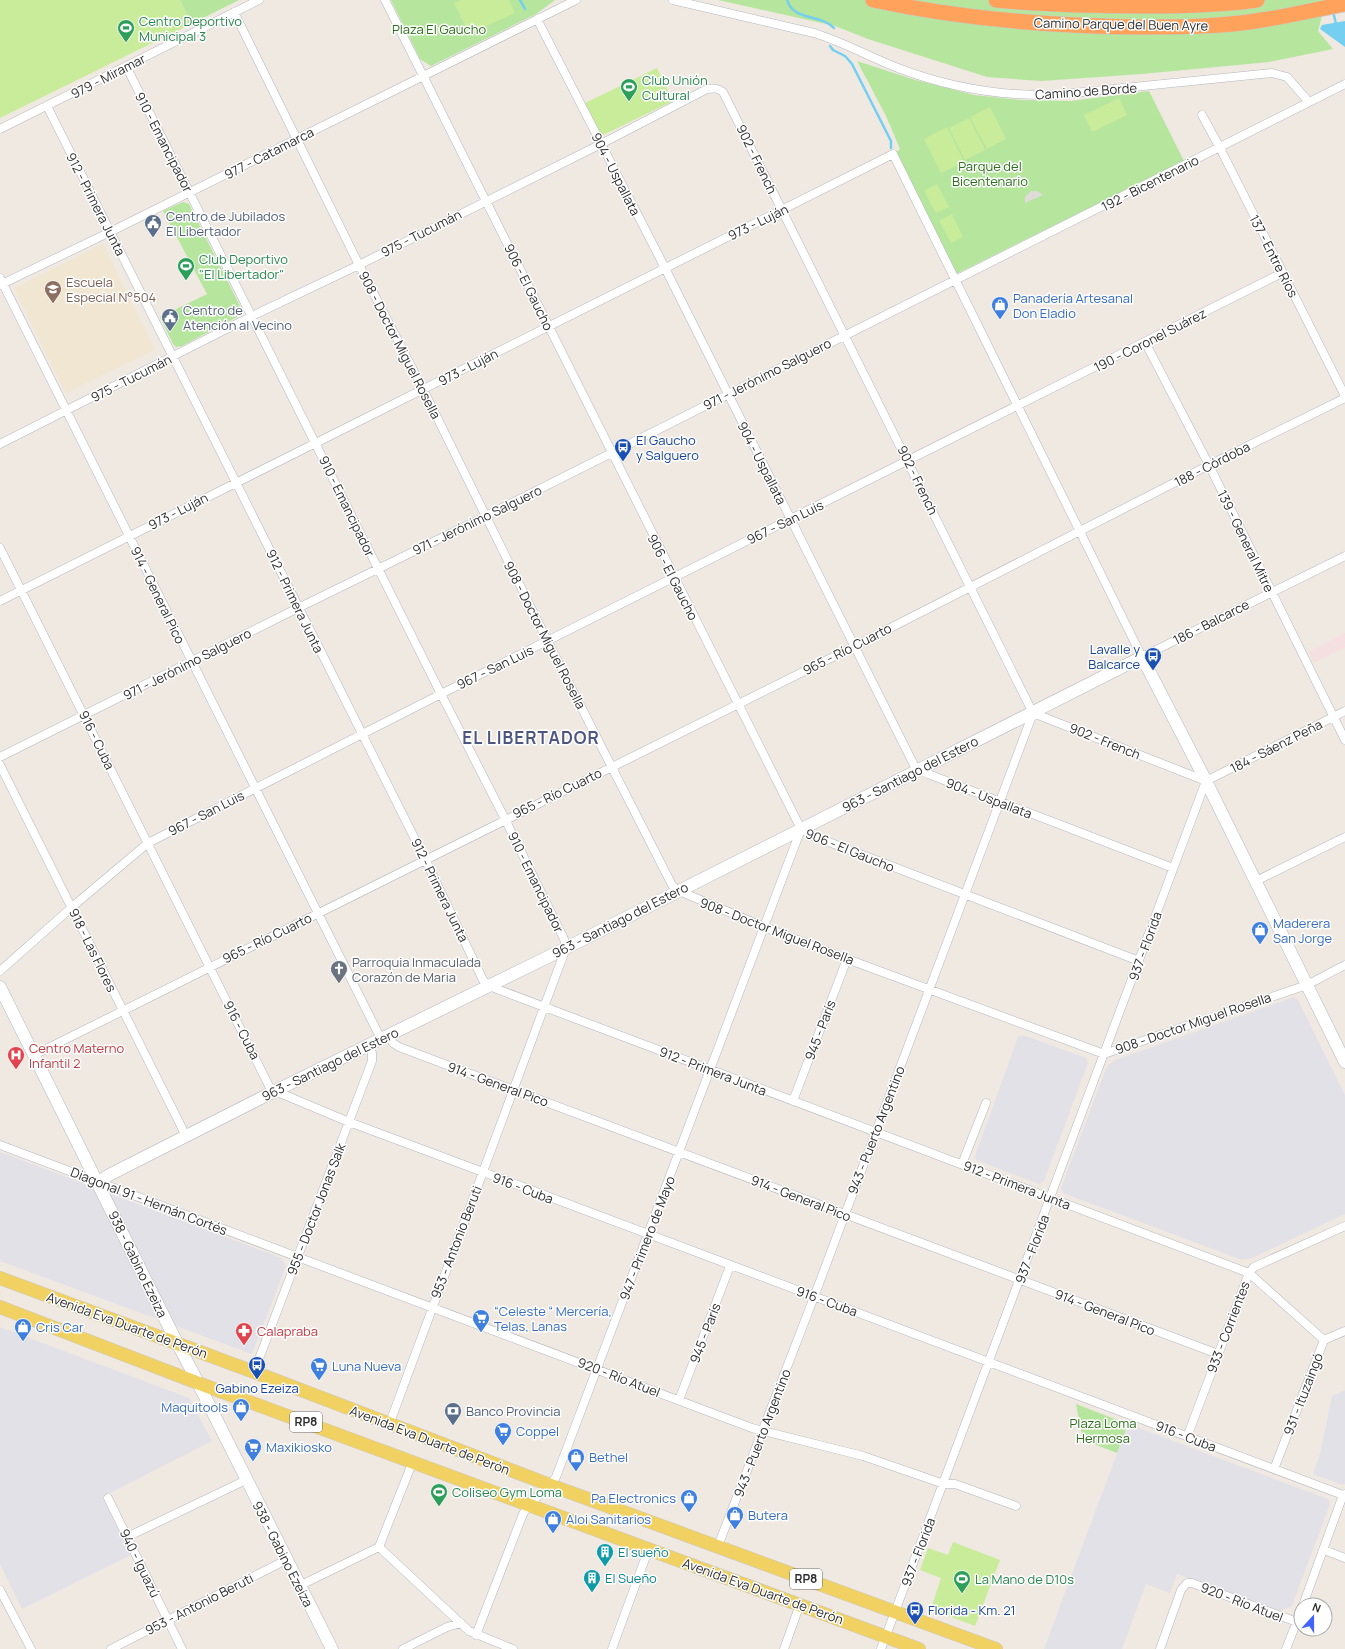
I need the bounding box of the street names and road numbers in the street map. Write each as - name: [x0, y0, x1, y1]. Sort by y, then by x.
- street label: Camino Parque del Buen Ayre: [1034, 13, 1209, 35]
- street label: 979 - Miramar: [68, 49, 149, 103]
- street label: Camino de Borde: [1035, 78, 1138, 104]
- street label: 910 - Emancipador: [131, 89, 197, 195]
- street label: 902 - French: [732, 121, 782, 197]
- street label: 977 - Catamarca: [221, 123, 317, 183]
- street label: 904 - Uspallata: [587, 129, 645, 219]
- street label: 912 - Primera Junta: [62, 149, 130, 259]
- street label: 192 - Bicentenario: [1098, 151, 1202, 215]
- street label: 973 - Luján: [725, 200, 791, 244]
- street label: 975 - Tucumán: [378, 205, 464, 261]
- street label: 137 - Entre Ríos: [1245, 212, 1303, 300]
- street label: 906 - El Gaucho: [500, 241, 558, 334]
- street label: 908 - Doctor Miguel Rosella: [355, 268, 445, 422]
- street label: 190 - Coronel Suárez: [1091, 304, 1209, 376]
- street label: 971 - Jerónimo Salguero: [700, 334, 834, 414]
- street label: 973 - Luján: [435, 344, 501, 390]
- street label: 975 - Tucumán: [88, 350, 174, 406]
- street label: 904 - Uspallata: [733, 418, 791, 508]
- street label: 188 - Córdoba: [1171, 437, 1253, 491]
- street label: 902 - French: [893, 442, 943, 518]
- street label: 910 - Emancipador: [315, 453, 379, 560]
- street label: 971 - Jerónimo Salguero: [409, 481, 545, 559]
- street label: 139 - General Mitre: [1213, 487, 1279, 595]
- street label: 973 - Luján: [145, 488, 211, 534]
- street label: 967 - San Luis: [744, 496, 826, 548]
- street label: 906 - El Gaucho: [644, 531, 703, 623]
- street label: 914 - General Pico: [127, 543, 189, 647]
- street label: 912 - Primera Junta: [262, 546, 328, 656]
- street label: 908 - Doctor Miguel Rosella: [500, 558, 590, 712]
- street label: 186 - Balcarce: [1170, 595, 1252, 649]
- street label: 965 - Río Cuarto: [800, 619, 895, 679]
- street label: 971 - Jerónimo Salguero: [120, 624, 254, 704]
- street label: 967 - San Luis: [454, 641, 536, 693]
- street label: 916 - Cuba: [75, 707, 119, 773]
- street label: 184 - Sáenz Peña: [1227, 715, 1325, 777]
- street label: 902 - French: [1067, 719, 1143, 763]
- street label: 963 - Santiago del Estero: [839, 732, 981, 816]
- street label: 965 - Río Cuarto: [509, 763, 605, 822]
- street label: 904 - Uspallata: [943, 773, 1035, 823]
- street label: 967 - San Luis: [165, 786, 247, 840]
- street label: 906 - El Gaucho: [803, 824, 897, 876]
- street label: 910 - Emancipador: [504, 829, 568, 936]
- street label: 912 - Primera Junta: [407, 835, 473, 945]
- street label: 963 - Santiago del Estero: [549, 878, 691, 962]
- street label: 908 - Doctor Miguel Rosella: [697, 893, 857, 969]
- street label: 918 - Las Flores: [65, 905, 121, 995]
- street label: 965 - Río Cuarto: [219, 908, 315, 967]
- street label: 937 - Florida: [1124, 909, 1166, 983]
- street label: 908 - Doctor Miguel Rosella: [1113, 988, 1273, 1058]
- street label: 916 - Cuba: [219, 997, 265, 1063]
- street label: 945 - París: [800, 997, 840, 1063]
- street label: 963 - Santiago del Estero: [258, 1023, 402, 1105]
- street label: 912 - Primera Junta: [657, 1042, 769, 1100]
- street label: 914 - General Pico: [445, 1057, 551, 1111]
- street label: 943 - Puerto Argentino: [843, 1063, 909, 1197]
- street label: 955 - Doctor Jonas Salk: [282, 1140, 350, 1278]
- street label: 912 - Primera Junta: [961, 1156, 1073, 1214]
- street label: Diagonal 91 - Hernán Cortés: [68, 1163, 230, 1239]
- street label: 916 - Cuba: [490, 1168, 556, 1208]
- street label: 914 - General Pico: [748, 1171, 854, 1226]
- street label: 947 - Primero de Mayo: [615, 1173, 679, 1303]
- street label: 953 - Antonio Beruti: [426, 1183, 486, 1301]
- street label: 938 - Gabino Ezeiza: [104, 1208, 172, 1320]
- street label: 937 - Florida: [1011, 1212, 1053, 1286]
- street label: 933 - Corrientes: [1202, 1278, 1254, 1376]
- street label: 916 - Cuba: [794, 1282, 860, 1320]
- street label: 914 - General Pico: [1052, 1285, 1158, 1340]
- street label: Avenida Eva Duarte de Perón: [44, 1287, 210, 1363]
- street label: 945 - París: [685, 1300, 725, 1366]
- street label: 931 - Ituzaingó: [1279, 1350, 1327, 1438]
- street label: 920 - Río Atuel: [575, 1353, 663, 1401]
- street label: 943 - Puerto Argentino: [729, 1366, 795, 1500]
- street label: Avenida Eva Duarte de Perón: [347, 1401, 513, 1479]
- road number: RP8: [290, 1412, 322, 1432]
- street label: 916 - Cuba: [1153, 1416, 1219, 1456]
- street label: 938 - Gabino Ezeiza: [248, 1498, 318, 1610]
- street label: 937 - Florida: [897, 1515, 939, 1589]
- street label: 940 - Iguazú: [116, 1526, 164, 1600]
- street label: Avenida Eva Duarte de Perón: [680, 1553, 846, 1629]
- street label: 953 - Antonio Beruti: [142, 1569, 256, 1639]
- road number: RP8: [790, 1569, 822, 1589]
- street label: 920 - Río Atuel: [1198, 1578, 1286, 1626]

